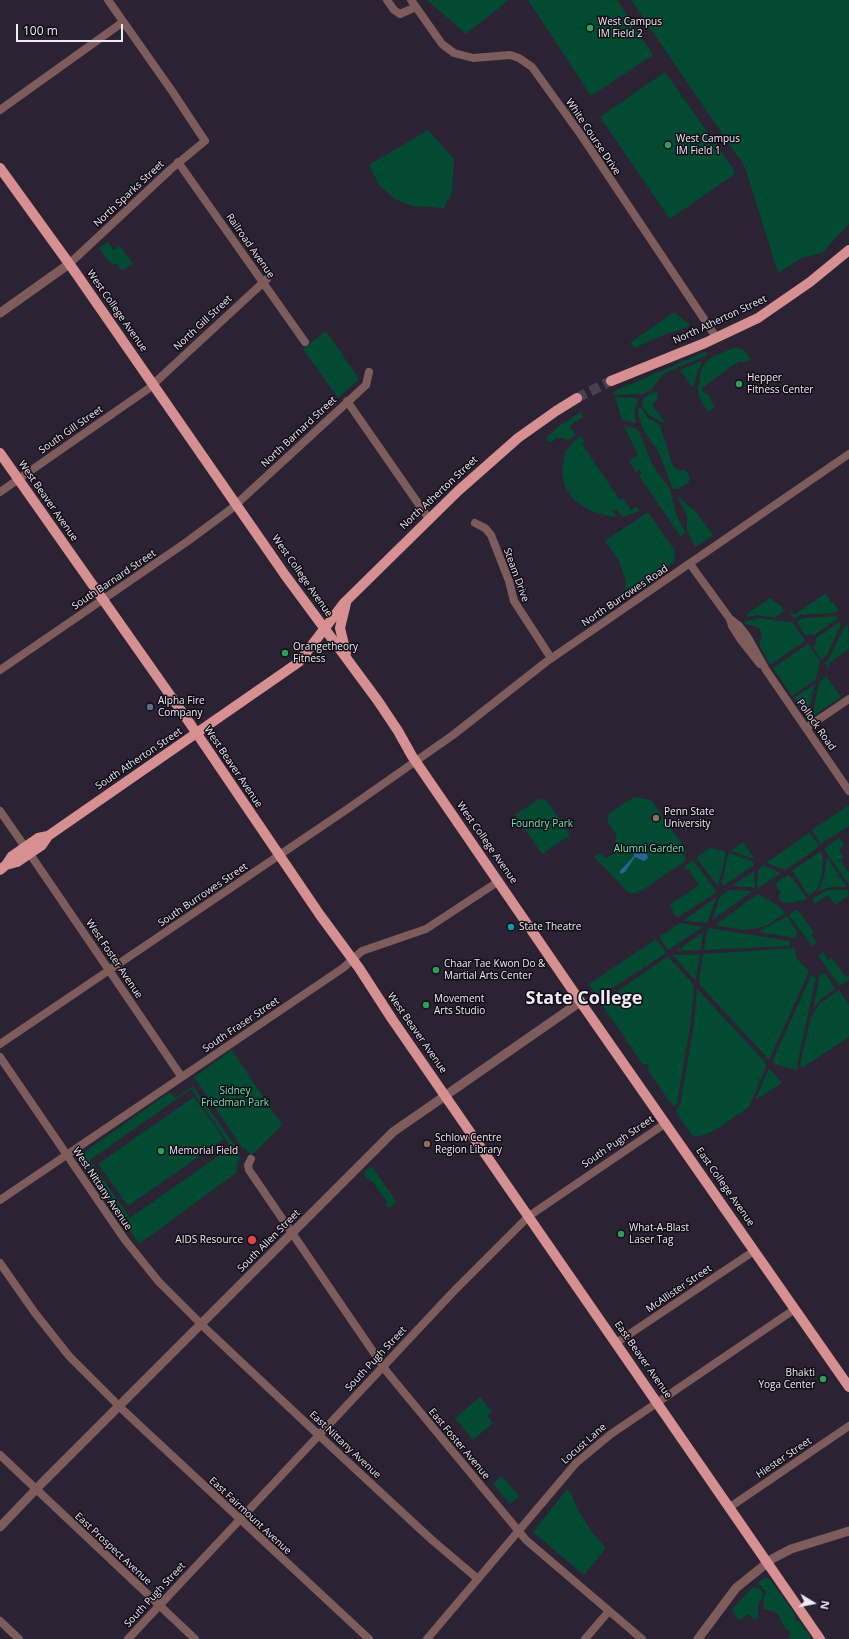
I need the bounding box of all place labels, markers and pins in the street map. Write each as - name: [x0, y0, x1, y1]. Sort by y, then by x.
- place label: West Campus IM Field 2: [598, 16, 662, 40]
- marker: West Campus IM Field 2: [585, 23, 595, 33]
- place label: West Campus IM Field 1: [676, 133, 740, 156]
- marker: West Campus IM Field 1: [663, 140, 673, 150]
- place label: Hepper Fitness Center: [747, 372, 813, 396]
- marker: Hepper Fitness Center: [734, 379, 744, 389]
- place label: Orangetheory Fitness: [293, 641, 358, 664]
- marker: Orangetheory Fitness: [280, 648, 290, 658]
- place label: Alpha Fire Company: [158, 695, 205, 718]
- marker: Alpha Fire Company: [145, 702, 155, 712]
- place label: Penn State University: [664, 806, 714, 830]
- marker: Penn State University: [651, 813, 661, 823]
- place label: State Theatre: [519, 921, 581, 933]
- marker: State Theatre: [506, 922, 516, 932]
- place label: Chaar Tae Kwon Do & Martial Arts Center: [444, 958, 545, 982]
- marker: Chaar Tae Kwon Do & Martial Arts Center: [431, 965, 441, 975]
- place label: Movement Arts Studio: [434, 993, 485, 1016]
- marker: Movement Arts Studio: [421, 1000, 431, 1010]
- place label: Schlow Centre Region Library: [435, 1132, 502, 1156]
- marker: Schlow Centre Region Library: [422, 1139, 432, 1149]
- place label: Memorial Field: [169, 1145, 238, 1157]
- marker: Memorial Field: [156, 1146, 166, 1156]
- place label: What-A-Blast Laser Tag: [629, 1222, 689, 1246]
- marker: What-A-Blast Laser Tag: [616, 1229, 626, 1239]
- place label: AIDS Resource: [175, 1234, 243, 1246]
- marker: AIDS Resource: [246, 1234, 258, 1246]
- place label: Bhakti Yoga Center: [758, 1367, 815, 1390]
- marker: Bhakti Yoga Center: [818, 1374, 828, 1384]

